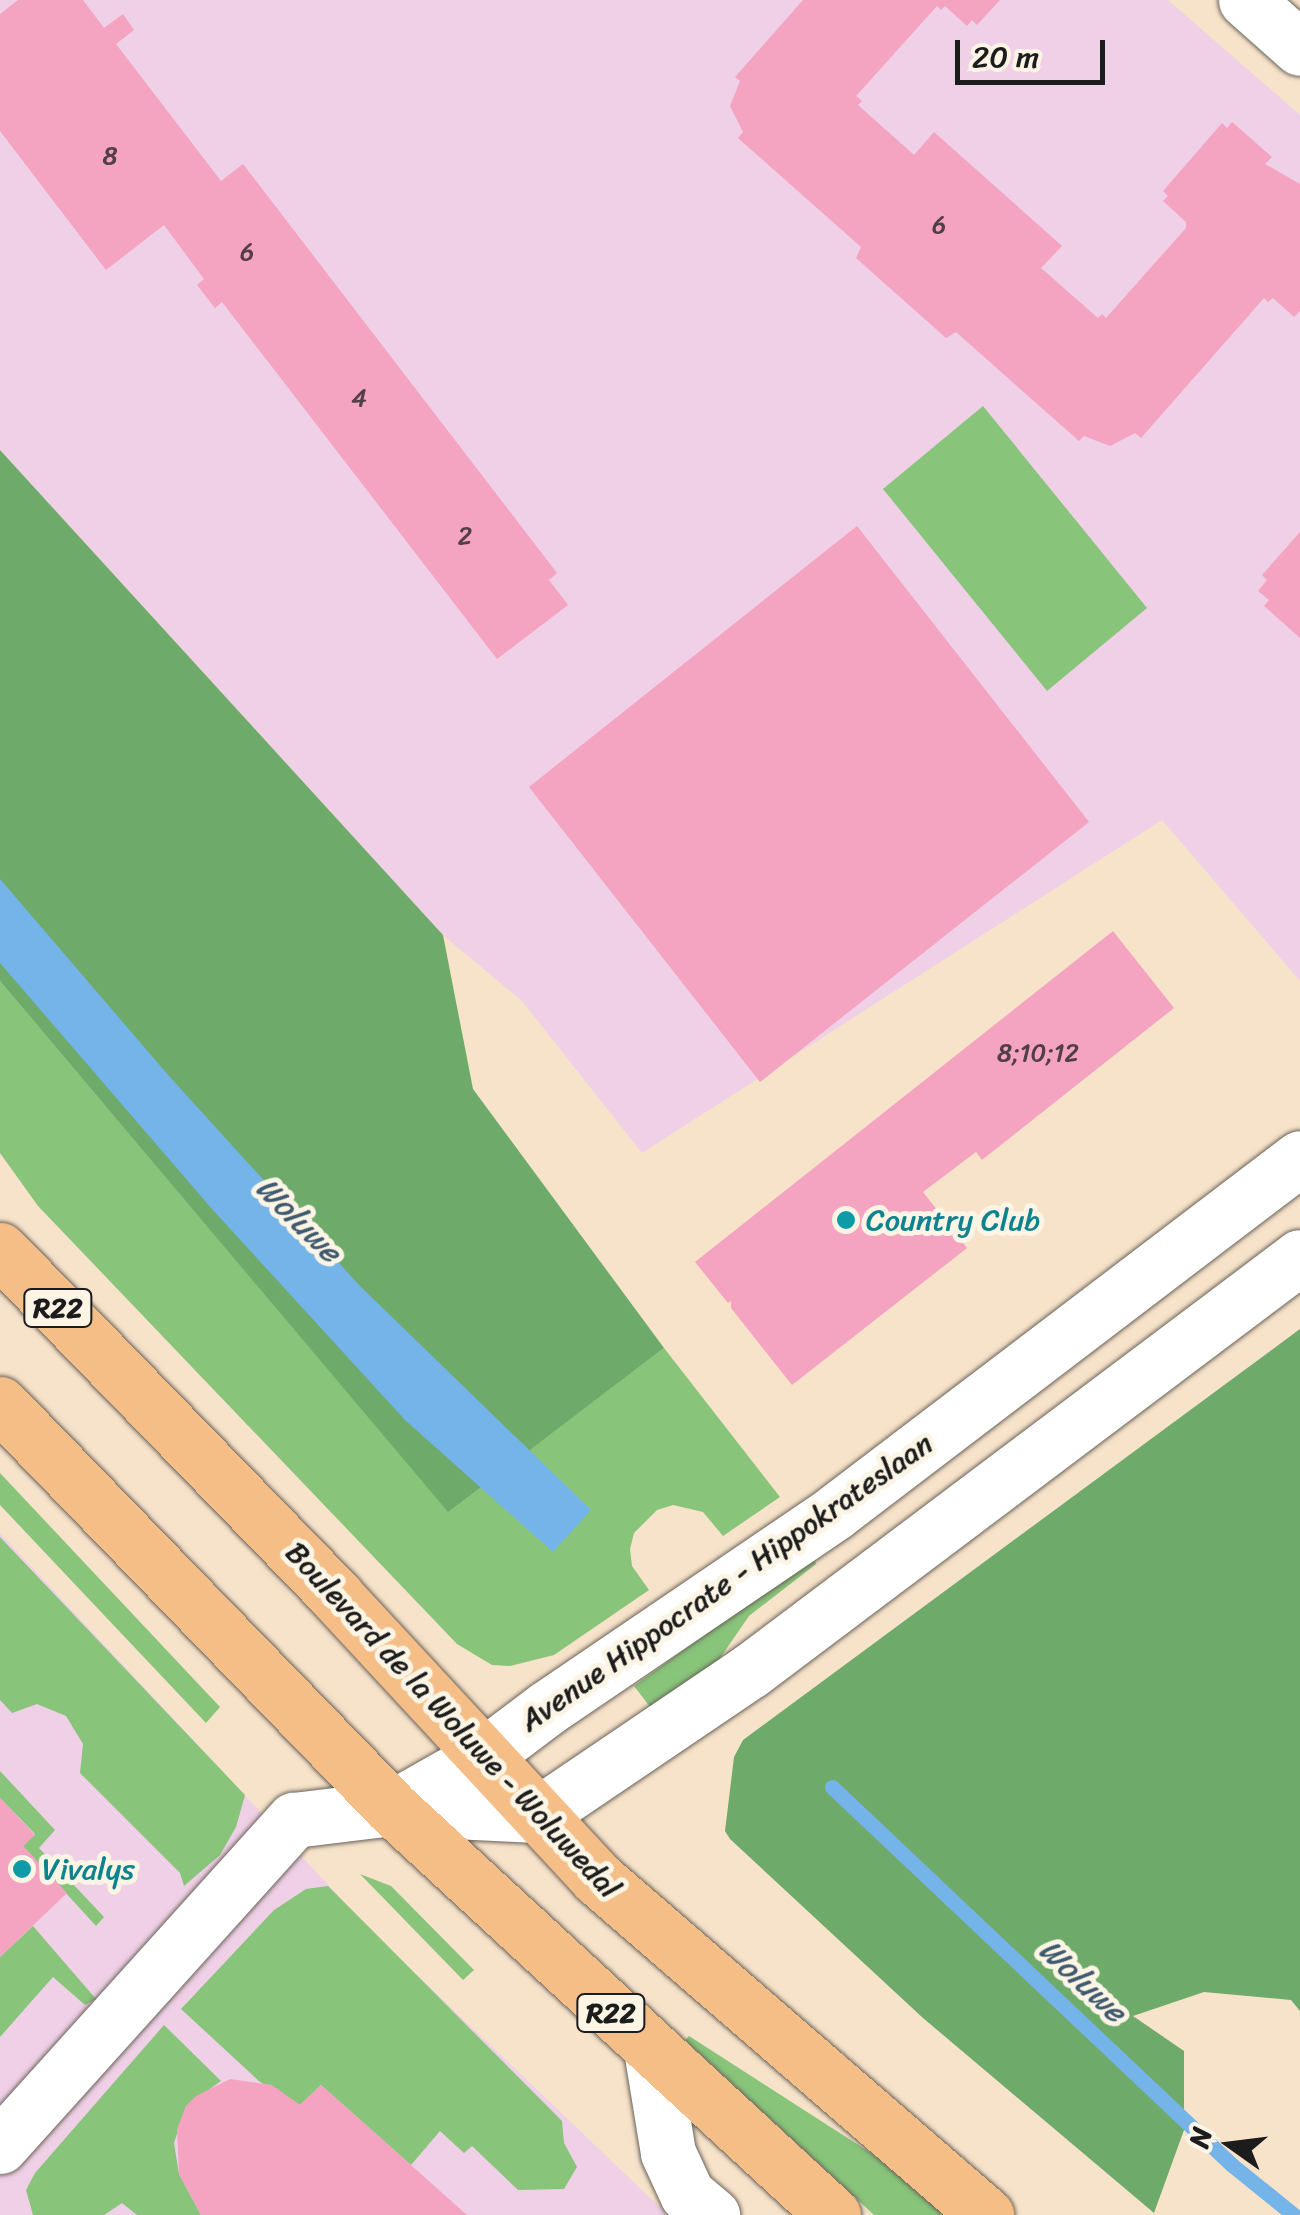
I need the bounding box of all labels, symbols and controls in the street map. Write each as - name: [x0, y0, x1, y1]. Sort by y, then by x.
- scale bar: [960, 20, 1110, 82]
- text: 20 m: [972, 30, 1039, 84]
- house number: 8: [102, 141, 118, 171]
- house number: 6: [932, 210, 946, 240]
- house number: 6: [240, 237, 254, 267]
- house number: 4: [351, 383, 367, 413]
- house number: 2: [458, 521, 472, 551]
- house number: 8;10;12: [997, 1038, 1079, 1068]
- water label: Woluwe: [247, 1169, 349, 1271]
- place label: Country Club: [866, 1202, 1040, 1238]
- marker: Country Club: [835, 1209, 857, 1231]
- road number: R22: [23, 1285, 93, 1331]
- street label: Avenue Hippocrate - Hippokrateslaan: [513, 1425, 939, 1739]
- street label: Boulevard de la Woluwe - Woluwedal: [278, 1534, 628, 1906]
- place label: Vivalys: [42, 1851, 135, 1887]
- marker: Vivalys: [11, 1858, 33, 1880]
- water label: Woluwe: [1031, 1931, 1133, 2031]
- road number: R22: [576, 1990, 646, 2036]
- north arrow: [1180, 2095, 1280, 2195]
- text: N: [1174, 2122, 1227, 2153]

